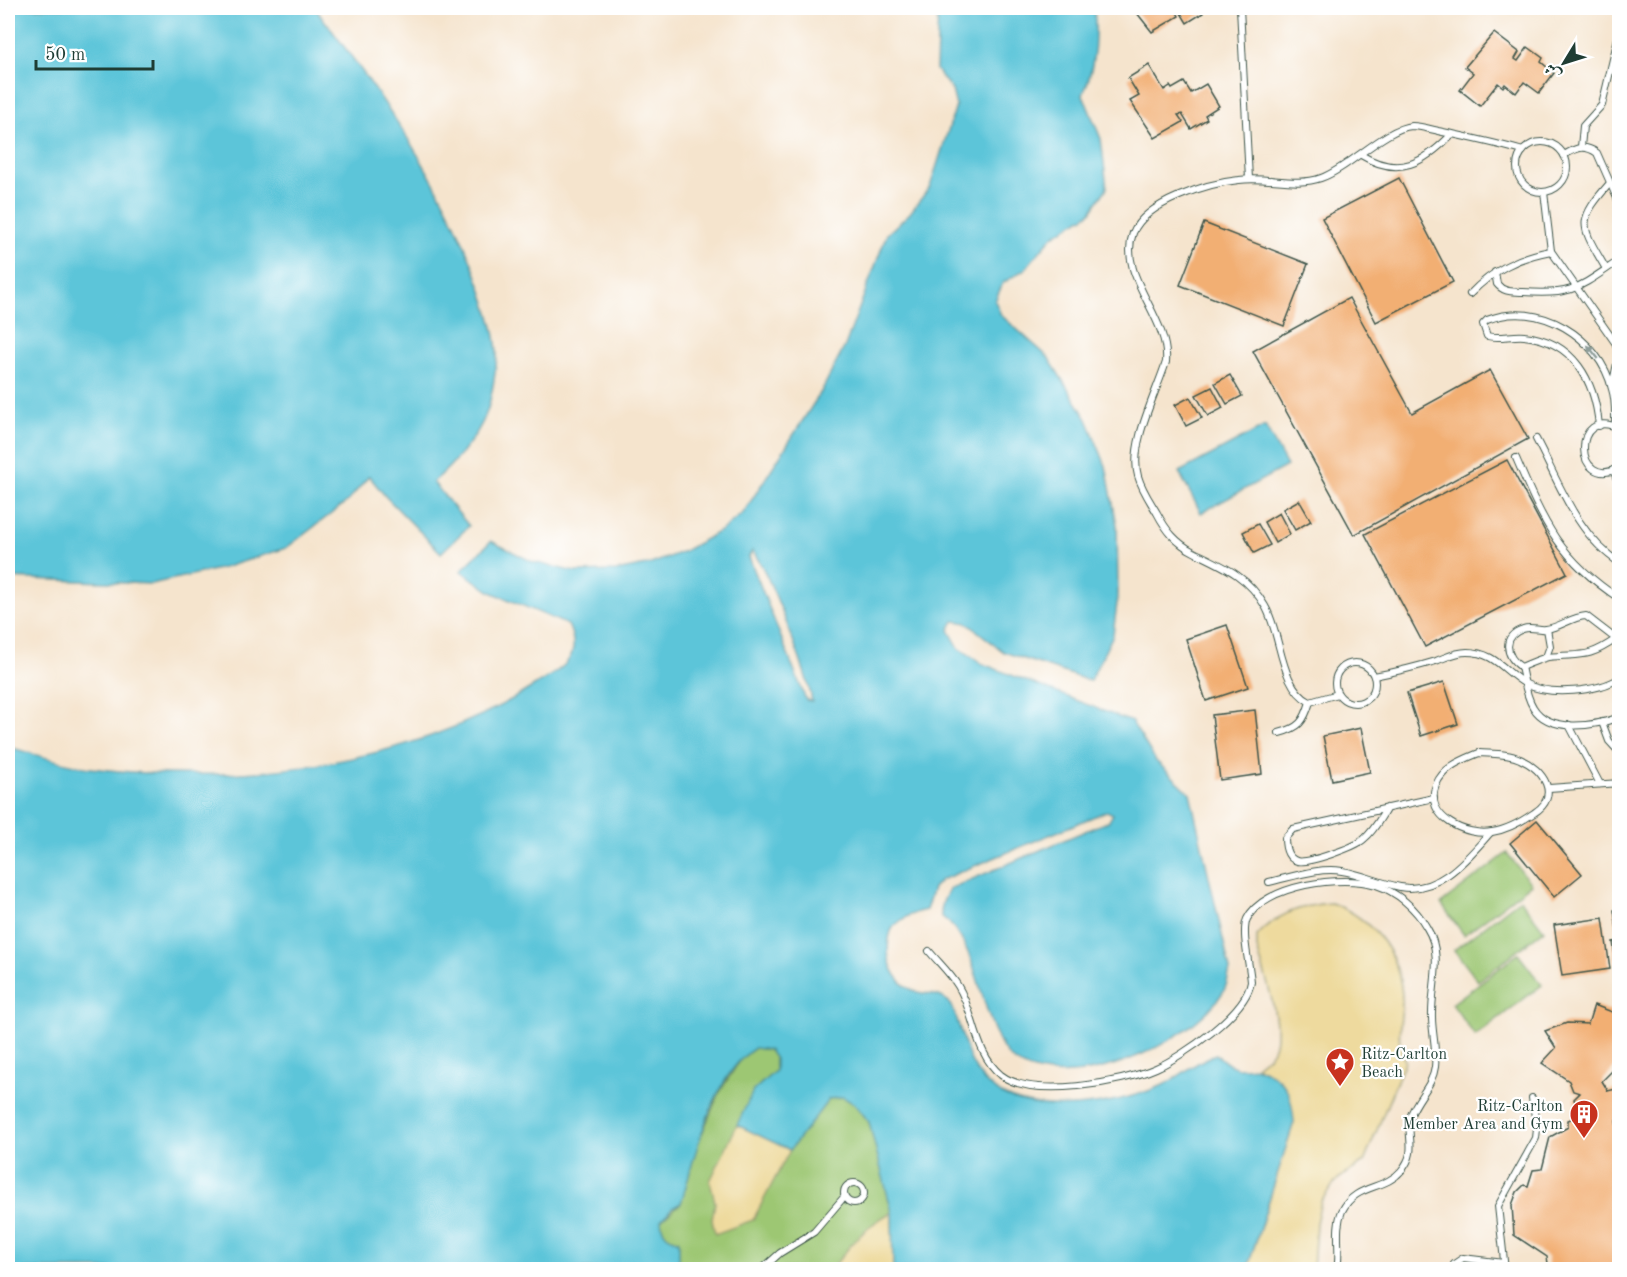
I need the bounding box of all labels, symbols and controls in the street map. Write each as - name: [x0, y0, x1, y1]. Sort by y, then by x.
- scale bar: [36, 33, 153, 71]
- north arrow: [1534, 33, 1594, 93]
- text: 50 m: [45, 46, 85, 64]
- text: ش: [1543, 60, 1565, 82]
- one-way arrow: [1587, 344, 1600, 360]
- place icon: Ritz-Carlton Beach: [1324, 1046, 1356, 1088]
- place label: Ritz-Carlton Beach: [1361, 1047, 1447, 1081]
- building icon: Ritz-Carlton Member Area and Gym: [1568, 1098, 1600, 1140]
- place label: Ritz-Carlton Member Area and Gym: [1402, 1099, 1563, 1133]

